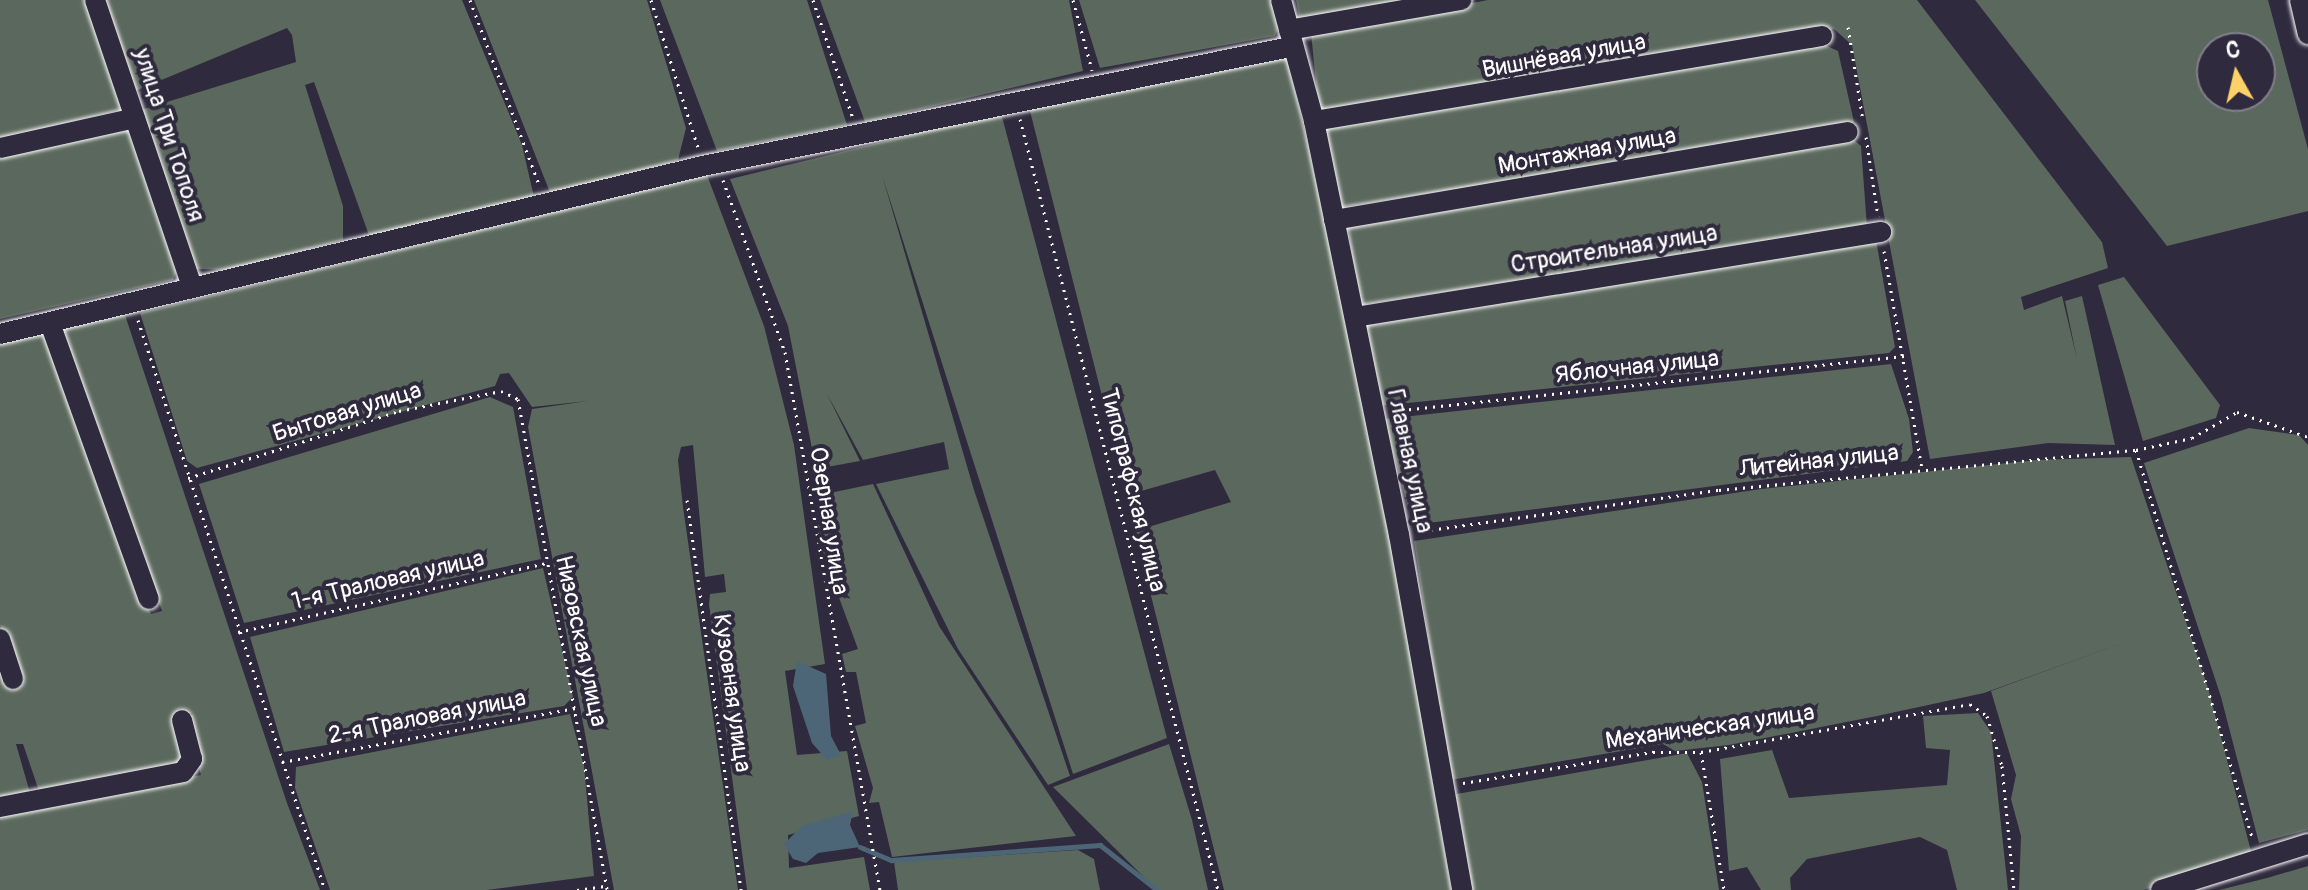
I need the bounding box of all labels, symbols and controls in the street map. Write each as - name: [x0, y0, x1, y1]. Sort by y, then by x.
- street label: Вишнёвая улица: [1480, 27, 1648, 85]
- north arrow: [2196, 32, 2276, 112]
- text: С: [2224, 35, 2242, 65]
- street label: улица Три Тополя: [127, 45, 211, 225]
- street label: Монтажная улица: [1496, 121, 1678, 181]
- street label: Строительная улица: [1509, 218, 1719, 280]
- street label: Яблочная улица: [1554, 344, 1720, 390]
- street label: Бытовая улица: [269, 376, 425, 448]
- street label: Типографская улица: [1094, 385, 1172, 595]
- street label: Главная улица: [1381, 386, 1439, 536]
- street label: Литейная улица: [1738, 438, 1900, 484]
- street label: Озерная улица: [803, 445, 855, 597]
- street label: 1-я Траловая улица: [289, 544, 487, 616]
- street label: Низовская улица: [549, 553, 613, 729]
- street label: Кузовная улица: [707, 612, 757, 774]
- street label: 2-я Траловая улица: [326, 684, 528, 750]
- street label: Механическая улица: [1604, 698, 1816, 756]

